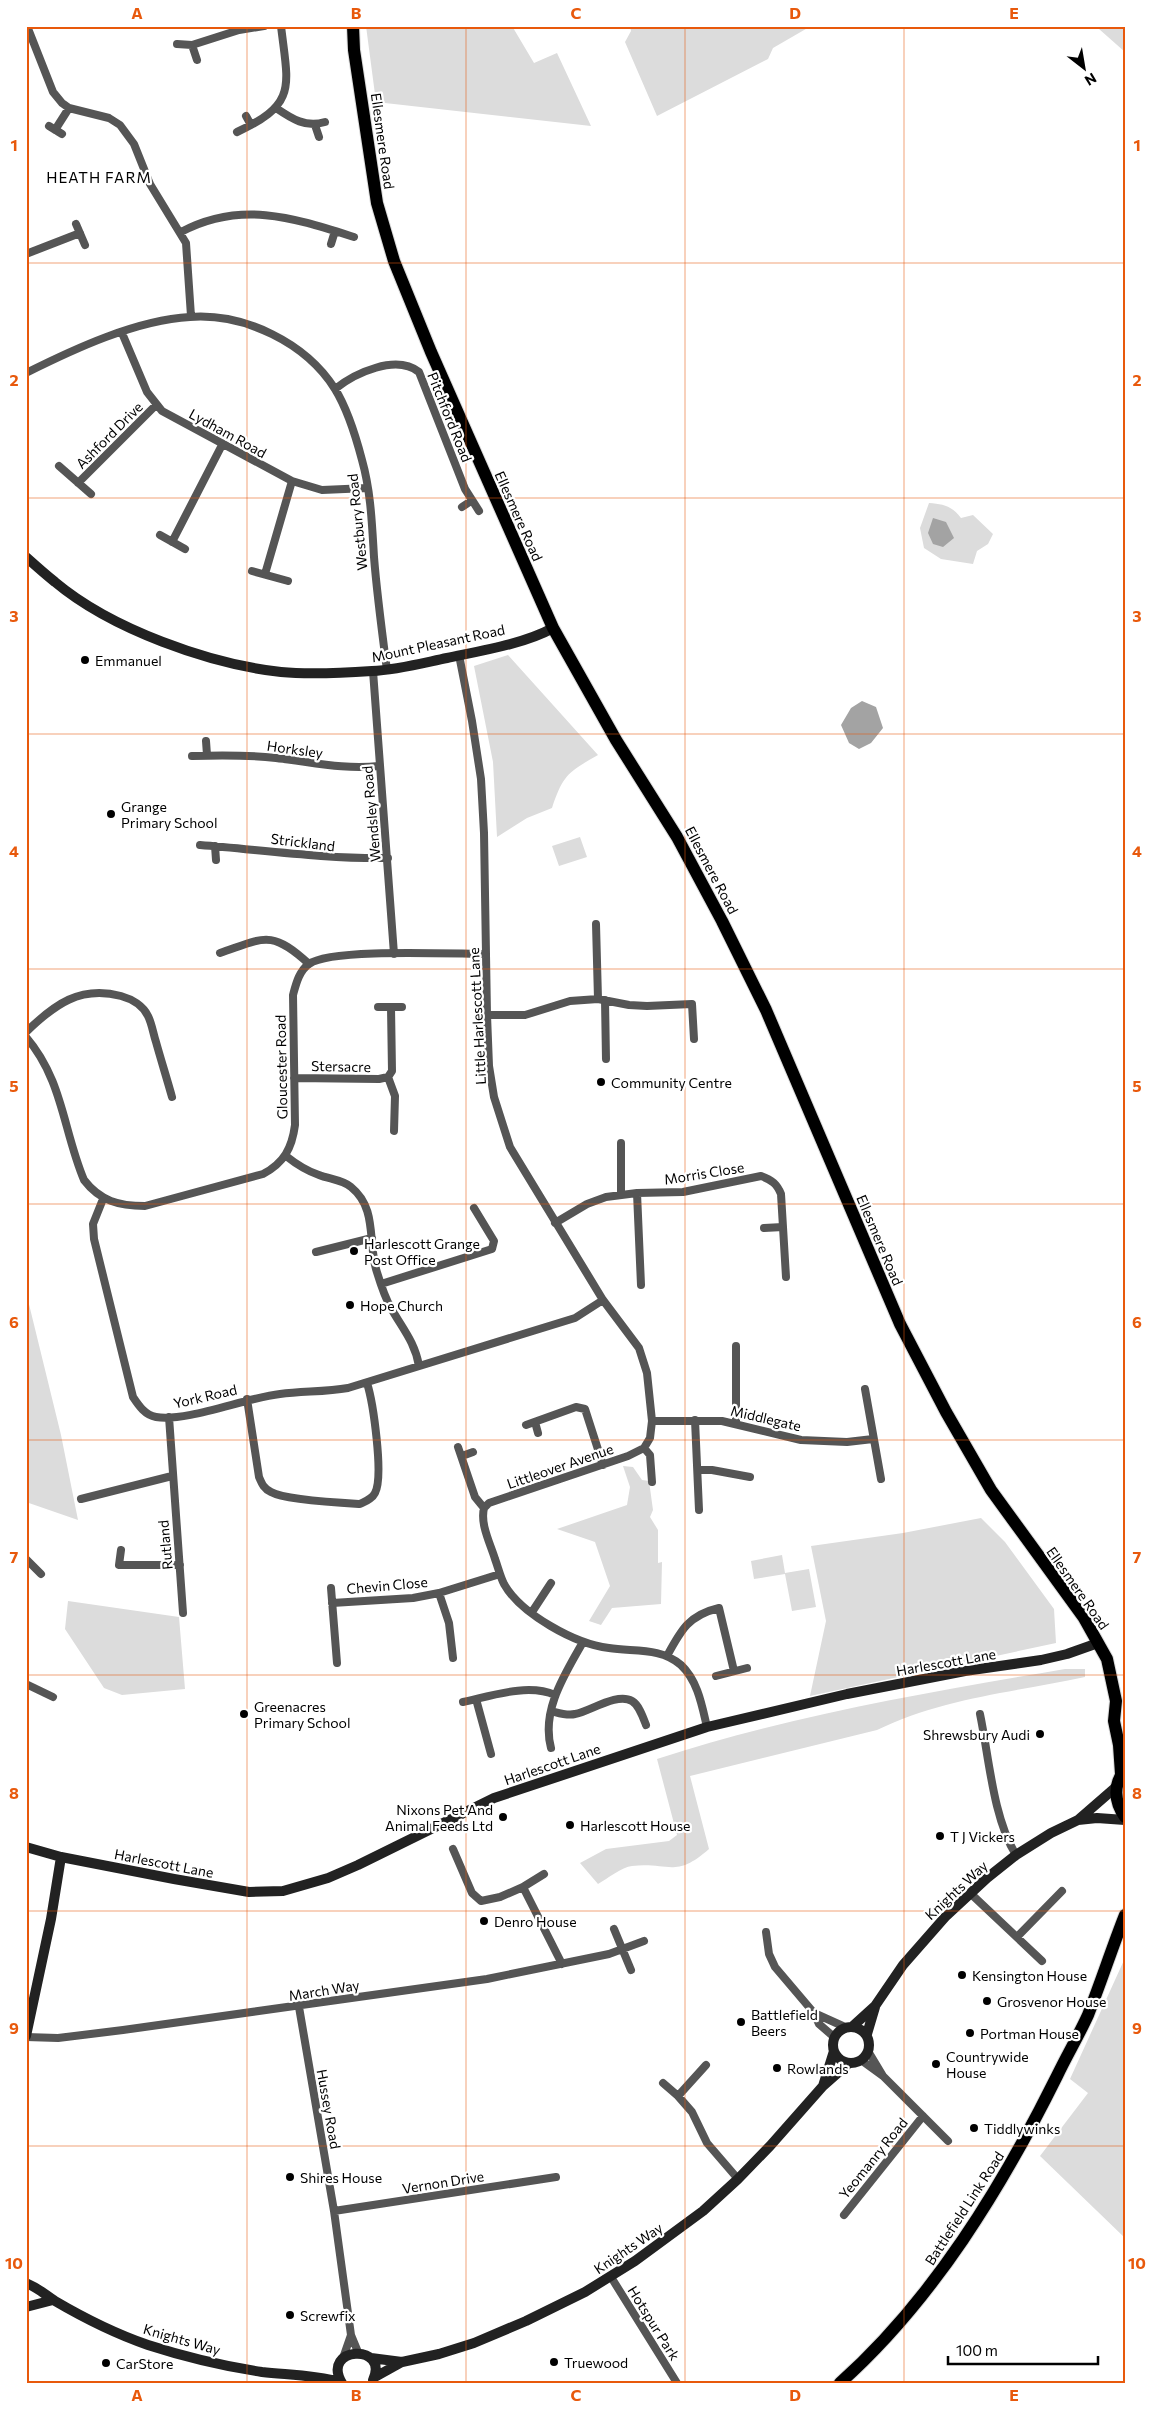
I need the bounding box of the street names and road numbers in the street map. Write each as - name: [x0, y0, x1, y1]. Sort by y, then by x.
- street label: Ellesmere Road: [368, 92, 398, 190]
- street label: Pitchford Road: [424, 370, 476, 464]
- street label: Ashford Drive: [72, 398, 146, 472]
- street label: Lydham Road: [186, 405, 270, 461]
- street label: Ellesmere Road: [492, 468, 546, 564]
- street label: Westbury Road: [343, 473, 371, 571]
- street label: Mount Pleasant Road: [370, 621, 506, 665]
- street label: Horksley: [266, 737, 324, 761]
- street label: Wendsley Road: [358, 765, 384, 863]
- street label: Ellesmere Road: [682, 823, 742, 917]
- street label: Strickland: [270, 830, 336, 854]
- street label: Little Harlescott Lane: [465, 947, 489, 1085]
- street label: Gloucester Road: [272, 1015, 290, 1119]
- street label: Stersacre: [311, 1057, 371, 1075]
- street label: Morris Close: [663, 1158, 745, 1188]
- street label: Ellesmere Road: [853, 1192, 907, 1288]
- street label: York Road: [172, 1380, 238, 1412]
- street label: Middlegate: [729, 1402, 803, 1434]
- street label: Littleover Avenue: [505, 1440, 615, 1492]
- street label: Rutland: [154, 1519, 176, 1571]
- street label: Ellesmere Road: [1043, 1543, 1113, 1633]
- street label: Chevin Close: [346, 1573, 428, 1597]
- street label: Harlescott Lane: [895, 1645, 997, 1679]
- street label: Harlescott Lane: [502, 1740, 602, 1788]
- street label: Harlescott Lane: [113, 1845, 215, 1881]
- street label: Knights Way: [921, 1857, 991, 1923]
- street label: March Way: [287, 1976, 361, 2004]
- street label: Hussey Road: [314, 2068, 344, 2150]
- street label: Yeomanry Road: [835, 2114, 911, 2202]
- street label: Battlefield Link Road: [921, 2148, 1007, 2268]
- street label: Vernon Drive: [401, 2167, 485, 2197]
- street label: Knights Way: [590, 2219, 666, 2277]
- street label: Hotspur Park: [624, 2283, 684, 2364]
- street label: Knights Way: [142, 2320, 222, 2358]

